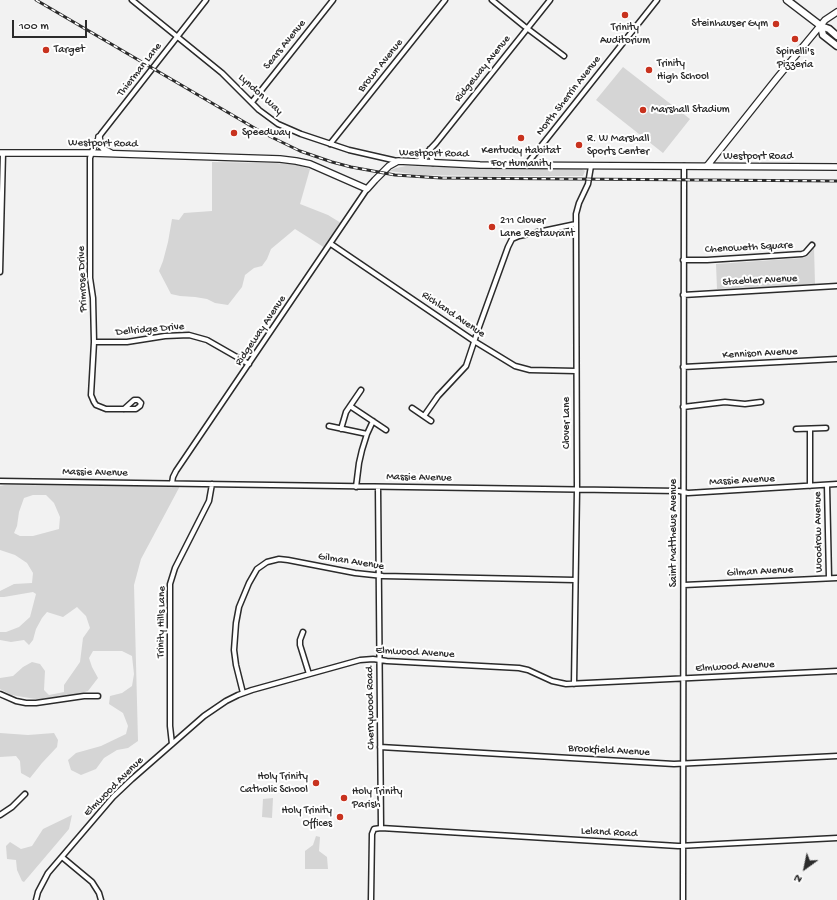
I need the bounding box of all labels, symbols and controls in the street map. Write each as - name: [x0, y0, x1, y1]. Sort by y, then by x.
- marker: Trinity Auditorium: [620, 10, 630, 20]
- scale bar: [14, 12, 89, 38]
- street label: Sears Avenue: [261, 17, 309, 73]
- place label: Steinhauser Gym: [692, 17, 768, 31]
- marker: Steinhauser Gym: [771, 19, 781, 29]
- text: 100 m: [19, 20, 49, 34]
- place label: Trinity Auditorium: [600, 21, 650, 47]
- street label: Ridgeway Avenue: [452, 33, 514, 105]
- marker: Spinelli's Pizzeria: [790, 34, 800, 44]
- street label: Brown Avenue: [356, 37, 406, 95]
- street label: Thierman Lane: [115, 40, 165, 100]
- place label: Target: [54, 43, 85, 57]
- marker: Target: [41, 45, 51, 55]
- place label: Spinelli's Pizzeria: [776, 45, 814, 71]
- street label: North Sherrin Avenue: [534, 53, 604, 139]
- place label: Trinity High School: [657, 57, 709, 83]
- marker: Trinity High School: [644, 65, 654, 75]
- street label: Lyndon Way: [235, 72, 285, 118]
- place label: Marshall Stadium: [651, 103, 730, 117]
- marker: Marshall Stadium: [638, 105, 648, 115]
- place label: Speedway: [242, 126, 290, 140]
- marker: Speedway: [229, 128, 239, 138]
- place label: R. W Marshall Sports Center: [587, 132, 649, 158]
- marker: Kentucky Habitat For Humanity: [516, 133, 526, 143]
- street label: Westport Road: [68, 137, 138, 151]
- marker: R. W Marshall Sports Center: [574, 140, 584, 150]
- place label: Kentucky Habitat For Humanity: [482, 144, 560, 170]
- street label: Westport Road: [399, 147, 469, 161]
- street label: Westport Road: [723, 150, 793, 164]
- place label: 211 Clover Lane Restaurant: [500, 214, 575, 240]
- marker: 211 Clover Lane Restaurant: [487, 222, 497, 232]
- street label: Chenoweth Square: [705, 239, 793, 257]
- street label: Primrose Drive: [75, 246, 91, 312]
- street label: Staebler Avenue: [722, 272, 798, 290]
- street label: Richland Avenue: [419, 289, 487, 341]
- street label: Ridgeway Avenue: [233, 293, 289, 369]
- street label: Dellridge Drive: [115, 320, 185, 340]
- street label: Kennison Avenue: [722, 345, 798, 363]
- street label: Clover Lane: [560, 397, 574, 449]
- street label: Massie Avenue: [62, 466, 128, 480]
- street label: Massie Avenue: [386, 471, 452, 485]
- street label: Massie Avenue: [709, 473, 775, 489]
- street label: Saint Matthews Avenue: [667, 479, 681, 587]
- street label: Woodrow Avenue: [812, 491, 826, 573]
- street label: Gilman Avenue: [317, 550, 385, 574]
- street label: Gilman Avenue: [726, 564, 794, 580]
- street label: Trinity Hills Lane: [155, 586, 169, 658]
- street label: Elmwood Avenue: [375, 644, 455, 662]
- street label: Elmwood Avenue: [695, 658, 775, 676]
- street label: Cherrywood Road: [364, 666, 378, 750]
- street label: Brookfield Avenue: [568, 742, 650, 760]
- street label: Elmwood Avenue: [81, 754, 147, 820]
- place label: Holy Trinity Catholic School: [240, 770, 308, 796]
- marker: Holy Trinity Catholic School: [311, 778, 321, 788]
- place label: Holy Trinity Parish: [352, 785, 402, 811]
- marker: Holy Trinity Parish: [339, 793, 349, 803]
- place label: Holy Trinity Offices: [282, 804, 332, 830]
- marker: Holy Trinity Offices: [335, 812, 345, 822]
- street label: Leland Road: [580, 825, 638, 841]
- north arrow: [785, 848, 825, 888]
- text: N: [792, 871, 805, 885]

